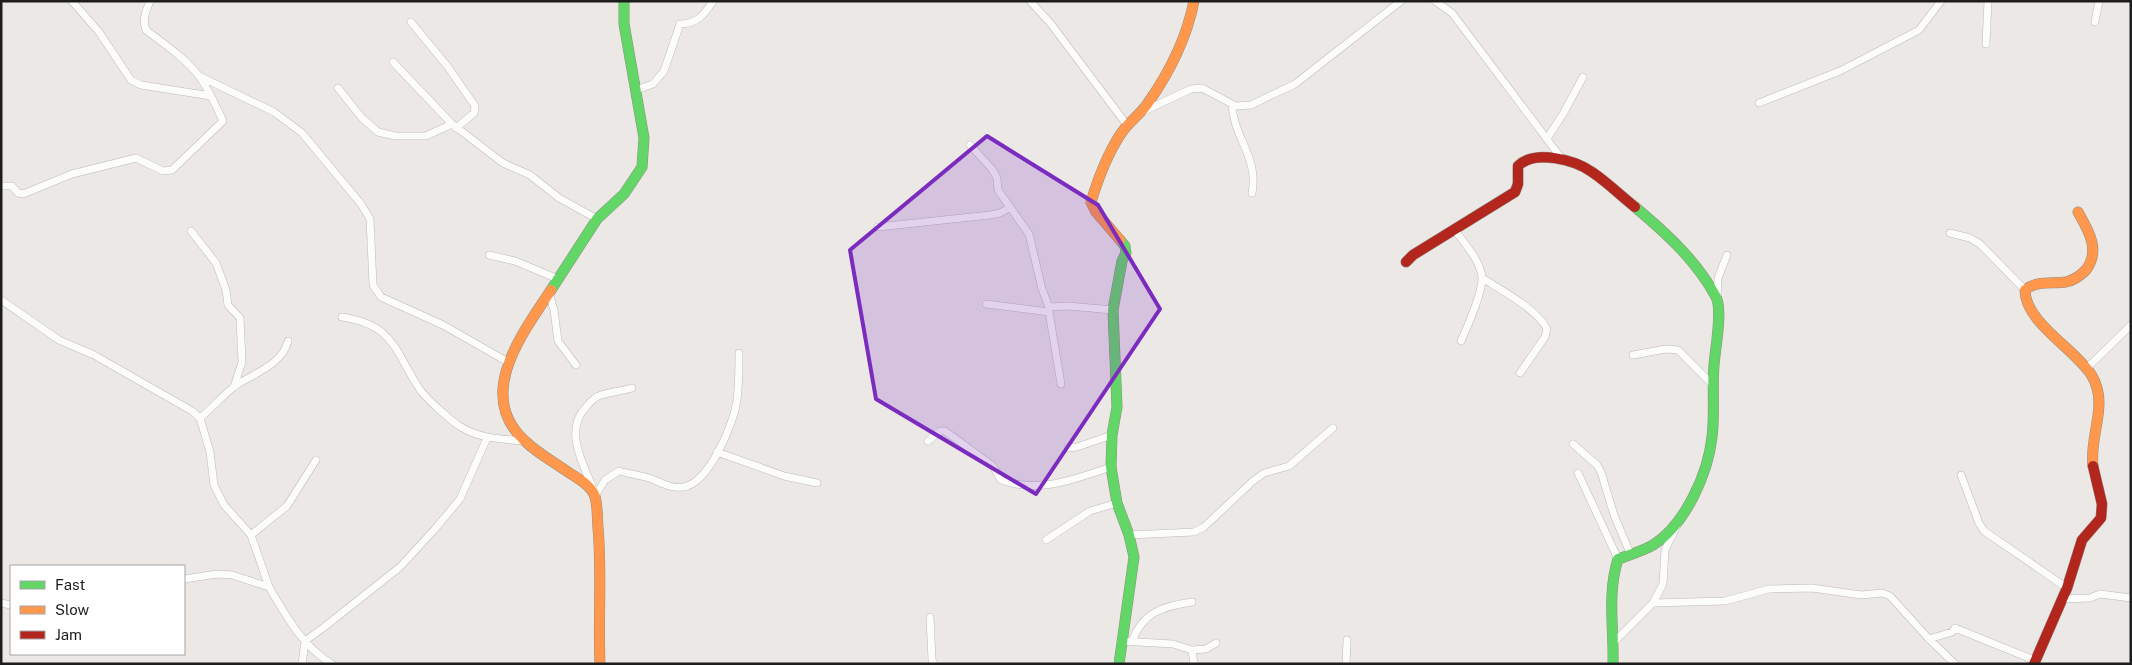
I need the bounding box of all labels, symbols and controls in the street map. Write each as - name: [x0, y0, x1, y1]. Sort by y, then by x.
- legend: [10, 565, 185, 655]
- text: Fast: [55, 576, 85, 593]
- text: Slow: [55, 601, 90, 618]
- text: Jam: [55, 626, 82, 643]

